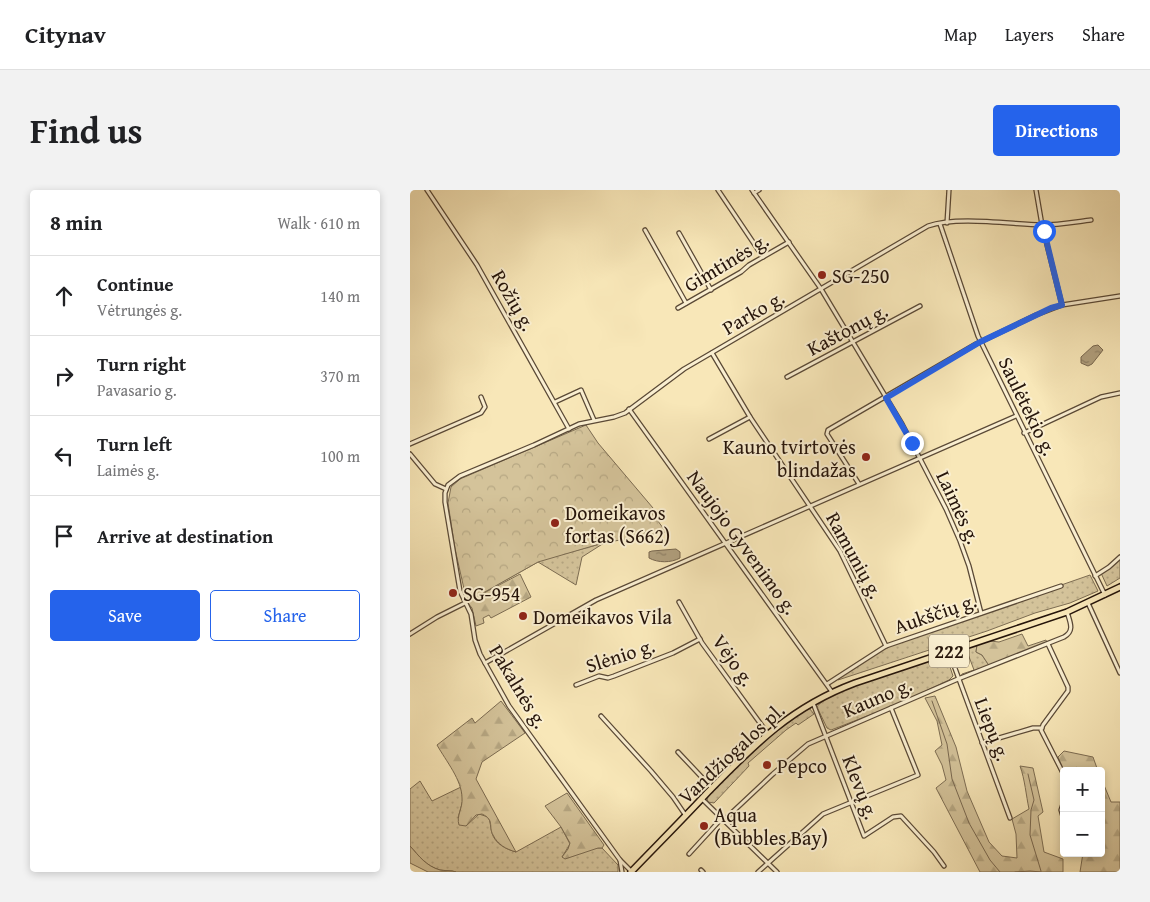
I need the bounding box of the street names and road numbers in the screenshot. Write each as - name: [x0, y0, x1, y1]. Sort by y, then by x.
- street label: Gimtinės g.: [678, 225, 774, 299]
- street label: Rožių g.: [485, 264, 543, 336]
- street label: Parko g.: [716, 283, 790, 341]
- street label: Kaštonų g.: [801, 296, 893, 362]
- street label: Saulėtekio g.: [992, 352, 1064, 460]
- street label: Naujojo Gyvenimo g.: [681, 464, 805, 620]
- street label: Laimės g.: [929, 466, 989, 548]
- street label: Ramunių g.: [819, 506, 891, 604]
- street label: Aukščių g.: [890, 585, 980, 641]
- street label: Vėjo g.: [706, 628, 762, 692]
- street label: Slėnio g.: [582, 630, 658, 680]
- road number: 222: [929, 634, 969, 668]
- street label: Pakalnės g.: [483, 639, 555, 733]
- street label: Kauno g.: [838, 669, 916, 725]
- street label: Liepų g.: [968, 693, 1018, 765]
- street label: Vandžiogalos pl.: [671, 696, 791, 810]
- street label: Klevų g.: [835, 751, 887, 823]

